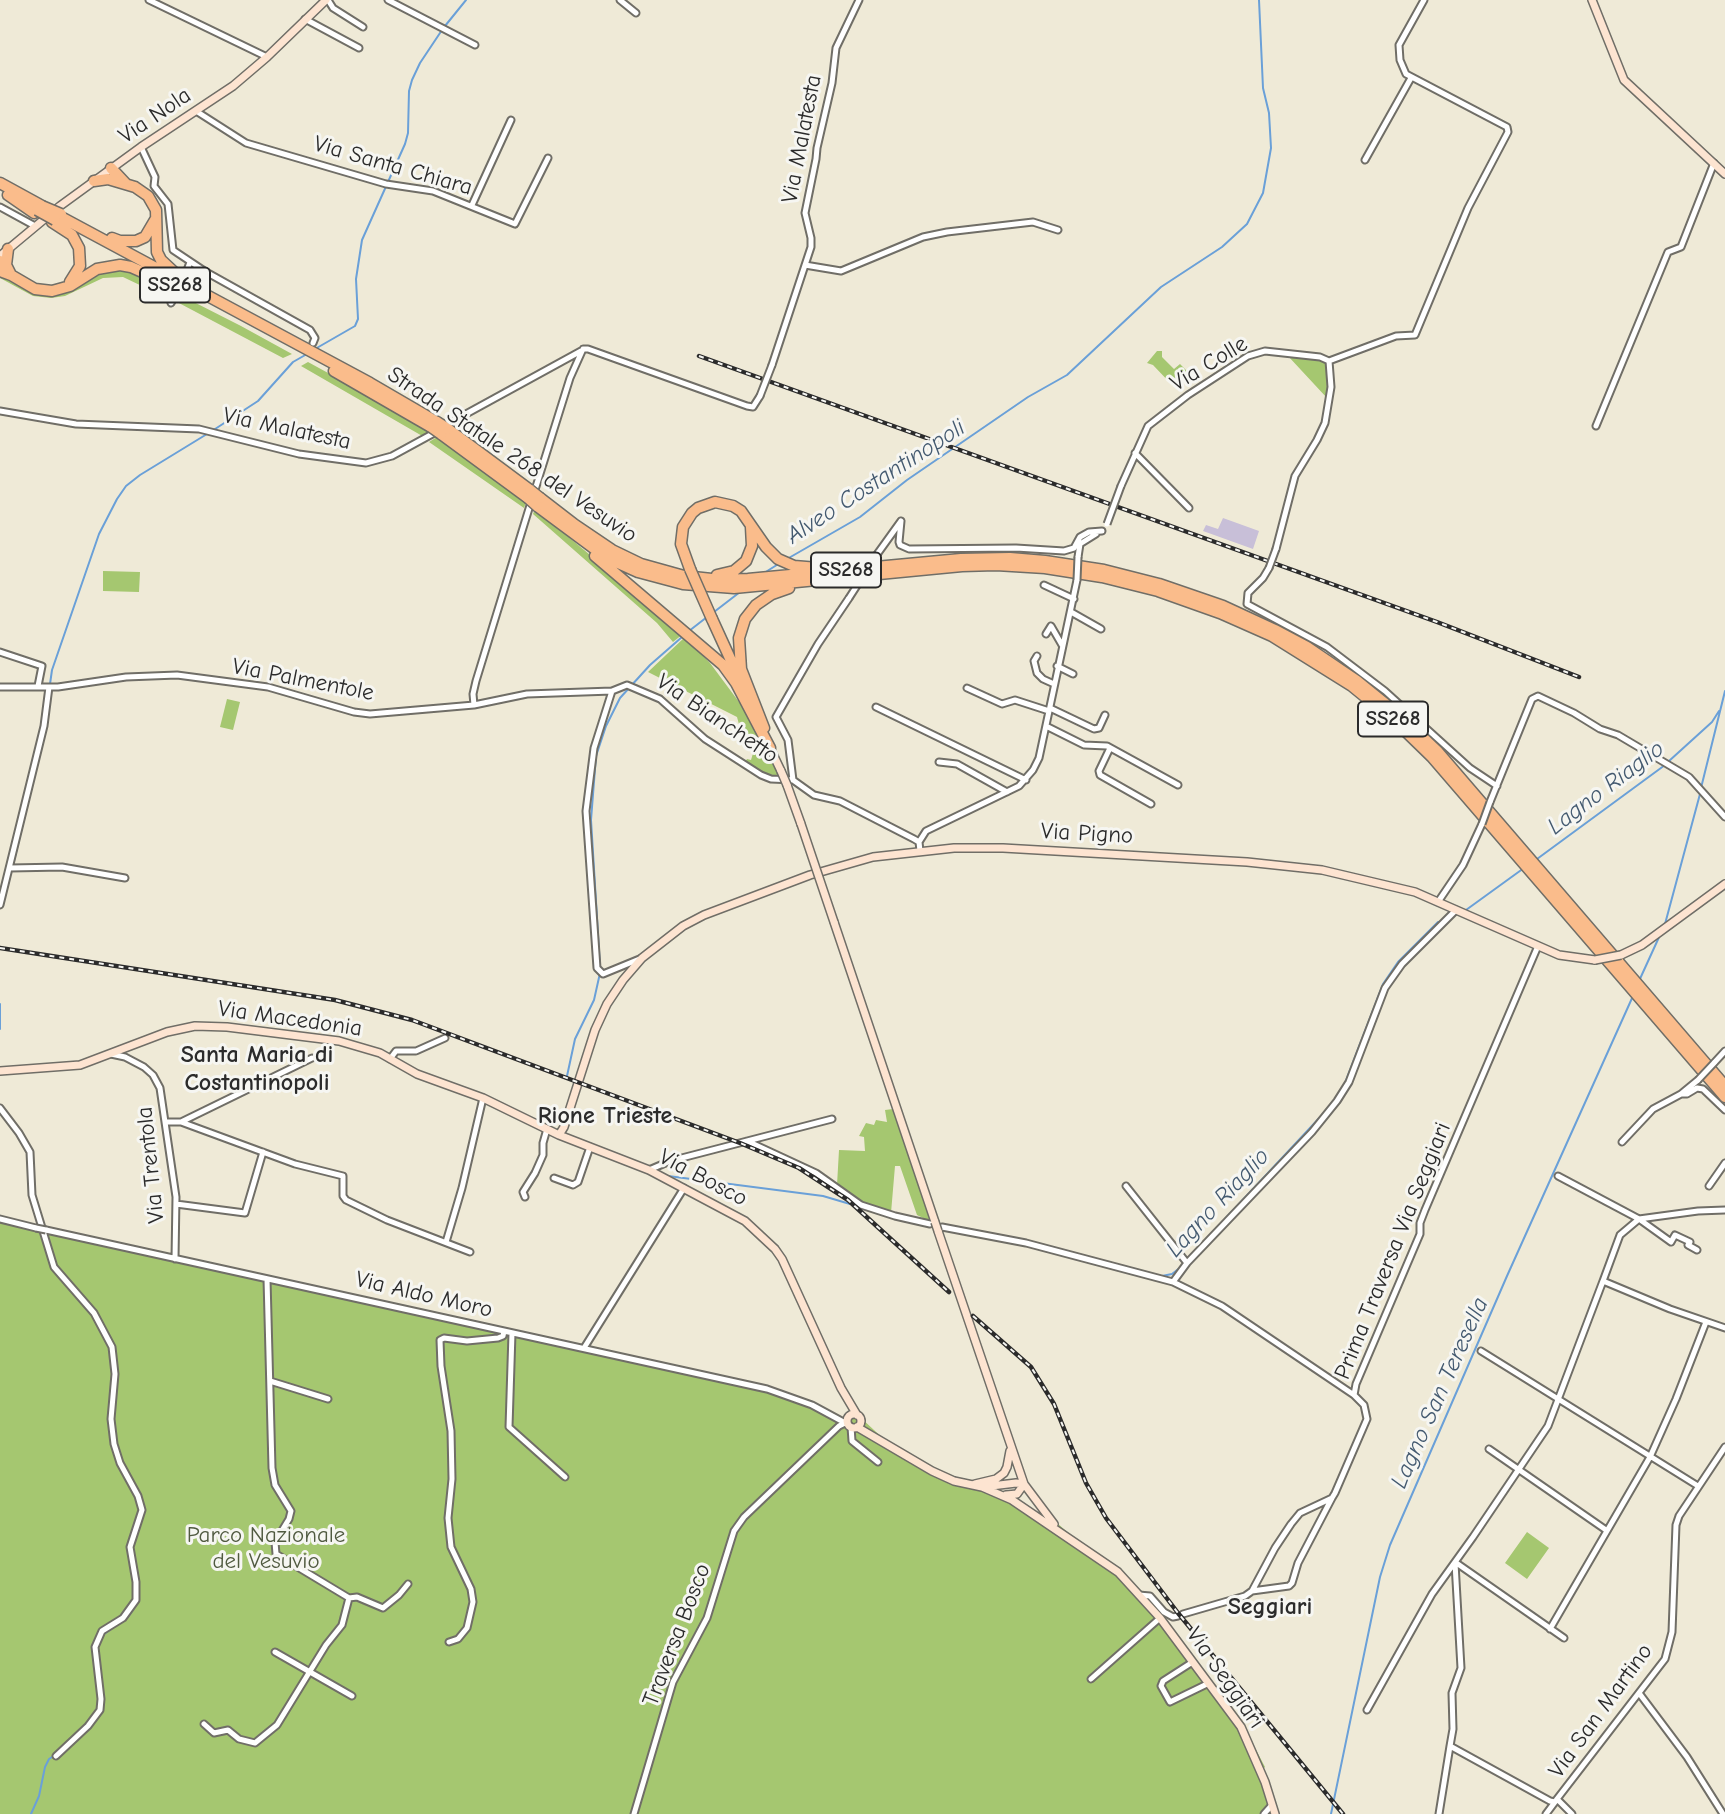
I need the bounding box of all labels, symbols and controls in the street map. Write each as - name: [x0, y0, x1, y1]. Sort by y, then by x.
- street label: Via Malatesta: [776, 73, 828, 205]
- street label: Via Nola: [114, 82, 196, 150]
- street label: Via Santa Chiara: [310, 130, 476, 202]
- road number: SS268: [140, 268, 210, 302]
- street label: Via Colle: [1165, 330, 1253, 398]
- street label: Strada Statale 268 del Vesuvio: [382, 361, 642, 549]
- street label: Via Malatesta: [221, 402, 353, 456]
- water label: Alveo Costantinopoli: [781, 413, 971, 551]
- road number: SS268: [811, 552, 881, 588]
- street label: Via Palmentole: [230, 653, 376, 707]
- street label: Via Bianchetto: [651, 668, 783, 770]
- road number: SS268: [1358, 702, 1428, 736]
- water label: Lagno Riaglio: [1542, 735, 1670, 841]
- street label: Via Pigno: [1040, 818, 1134, 850]
- street label: Via Macedonia: [216, 995, 364, 1043]
- district label: Santa Maria di Costantinopoli: [181, 1041, 333, 1097]
- district label: Rione Trieste: [538, 1102, 672, 1130]
- street label: Via Trentola: [131, 1105, 171, 1225]
- street label: Prima Traversa Via Seggiari: [1329, 1119, 1457, 1383]
- water label: Lagno Riaglio: [1160, 1142, 1276, 1264]
- street label: Via Bosco: [654, 1143, 752, 1213]
- street label: Via Aldo Moro: [353, 1266, 495, 1324]
- water label: Lagno San Teresella: [1385, 1293, 1495, 1493]
- park label: Parco Nazionale del Vesuvio: [187, 1521, 345, 1575]
- street label: Traversa Bosco: [637, 1560, 717, 1710]
- district label: Seggiari: [1228, 1593, 1312, 1621]
- street label: Via Seggiari: [1180, 1622, 1270, 1734]
- street label: Via San Martino: [1543, 1639, 1659, 1783]

